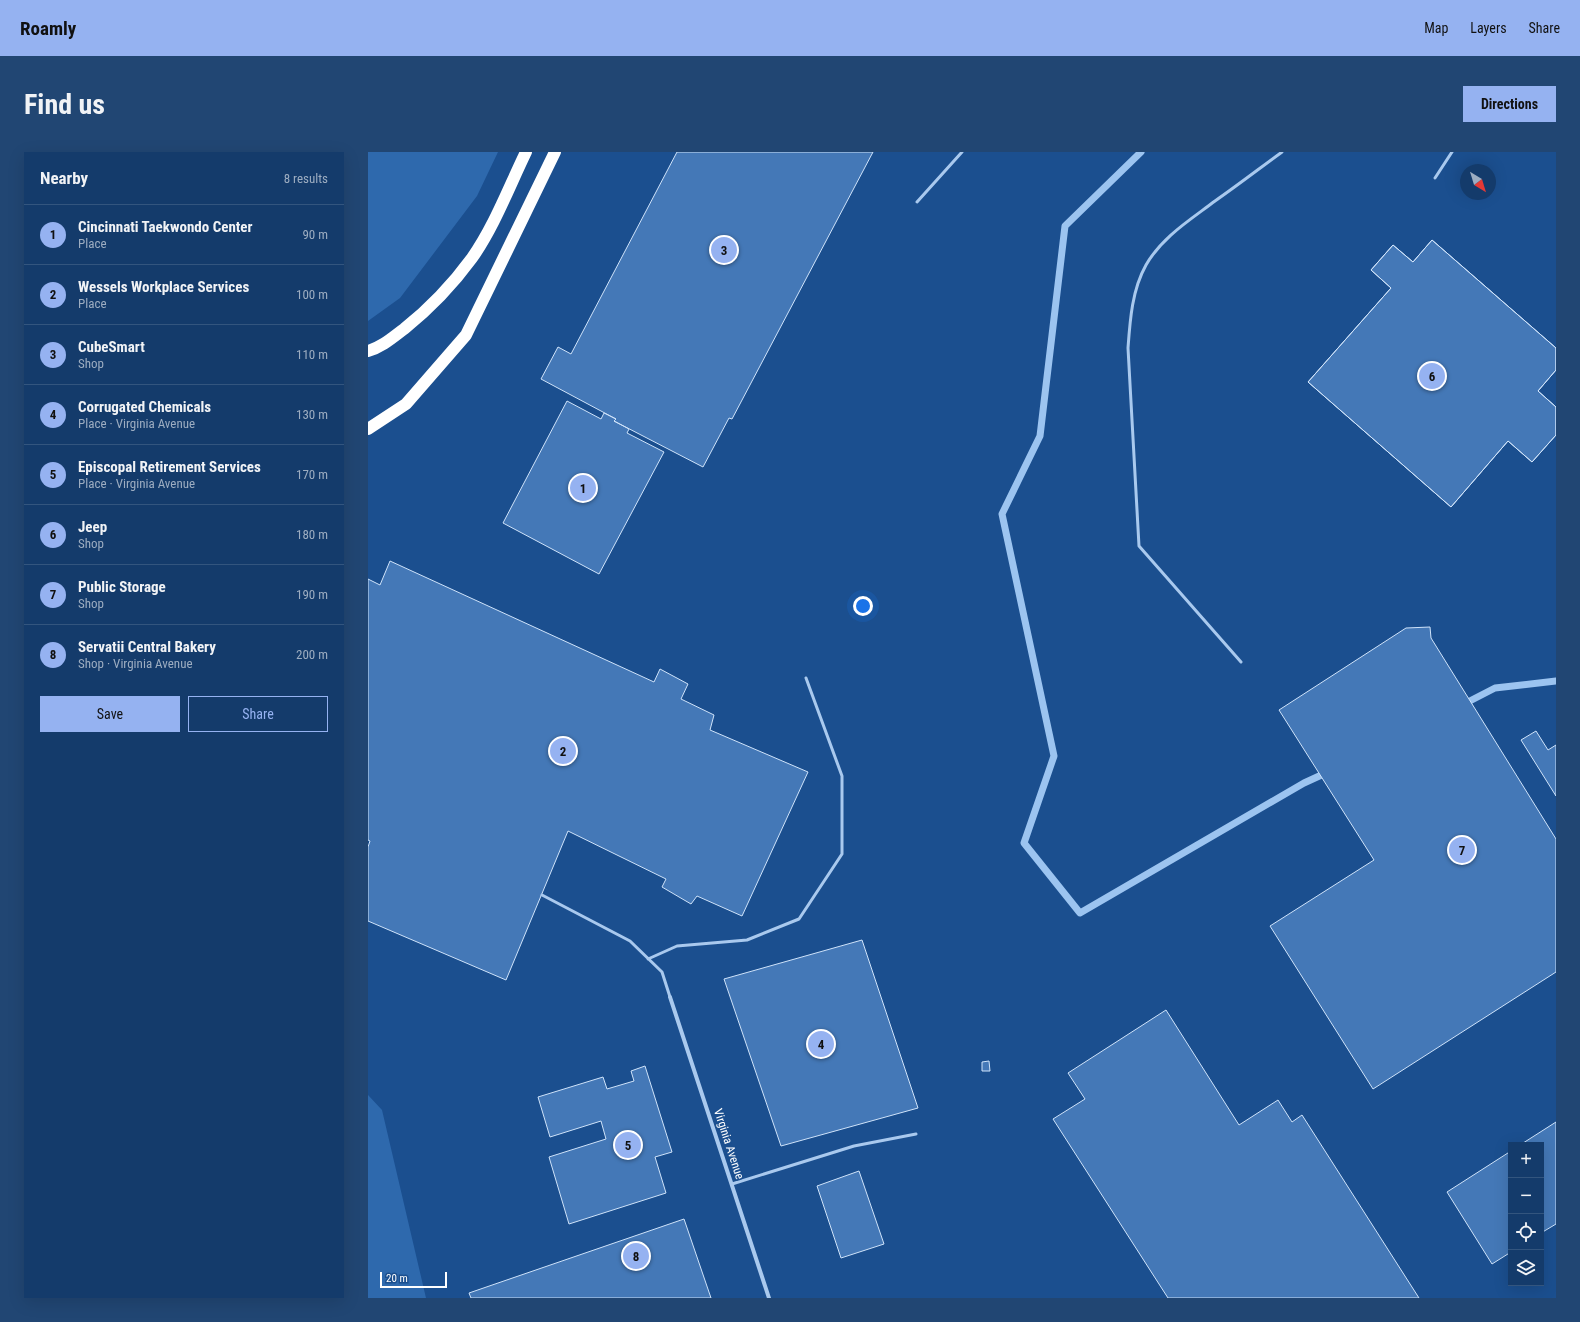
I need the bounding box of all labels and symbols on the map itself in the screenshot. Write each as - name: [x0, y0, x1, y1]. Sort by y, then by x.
- north arrow: [1460, 164, 1496, 200]
- pin: 3: [711, 235, 737, 265]
- pin: 6: [1419, 361, 1445, 391]
- pin: 1: [570, 473, 596, 503]
- your location: [853, 596, 873, 616]
- pin: 2: [550, 736, 576, 766]
- pin: 7: [1449, 835, 1475, 865]
- pin: 4: [808, 1029, 834, 1059]
- street label: Virginia Avenue: [711, 1107, 747, 1181]
- pin: 5: [615, 1130, 641, 1160]
- pin: 8: [623, 1241, 649, 1271]
- scale bar: [380, 1270, 447, 1289]

